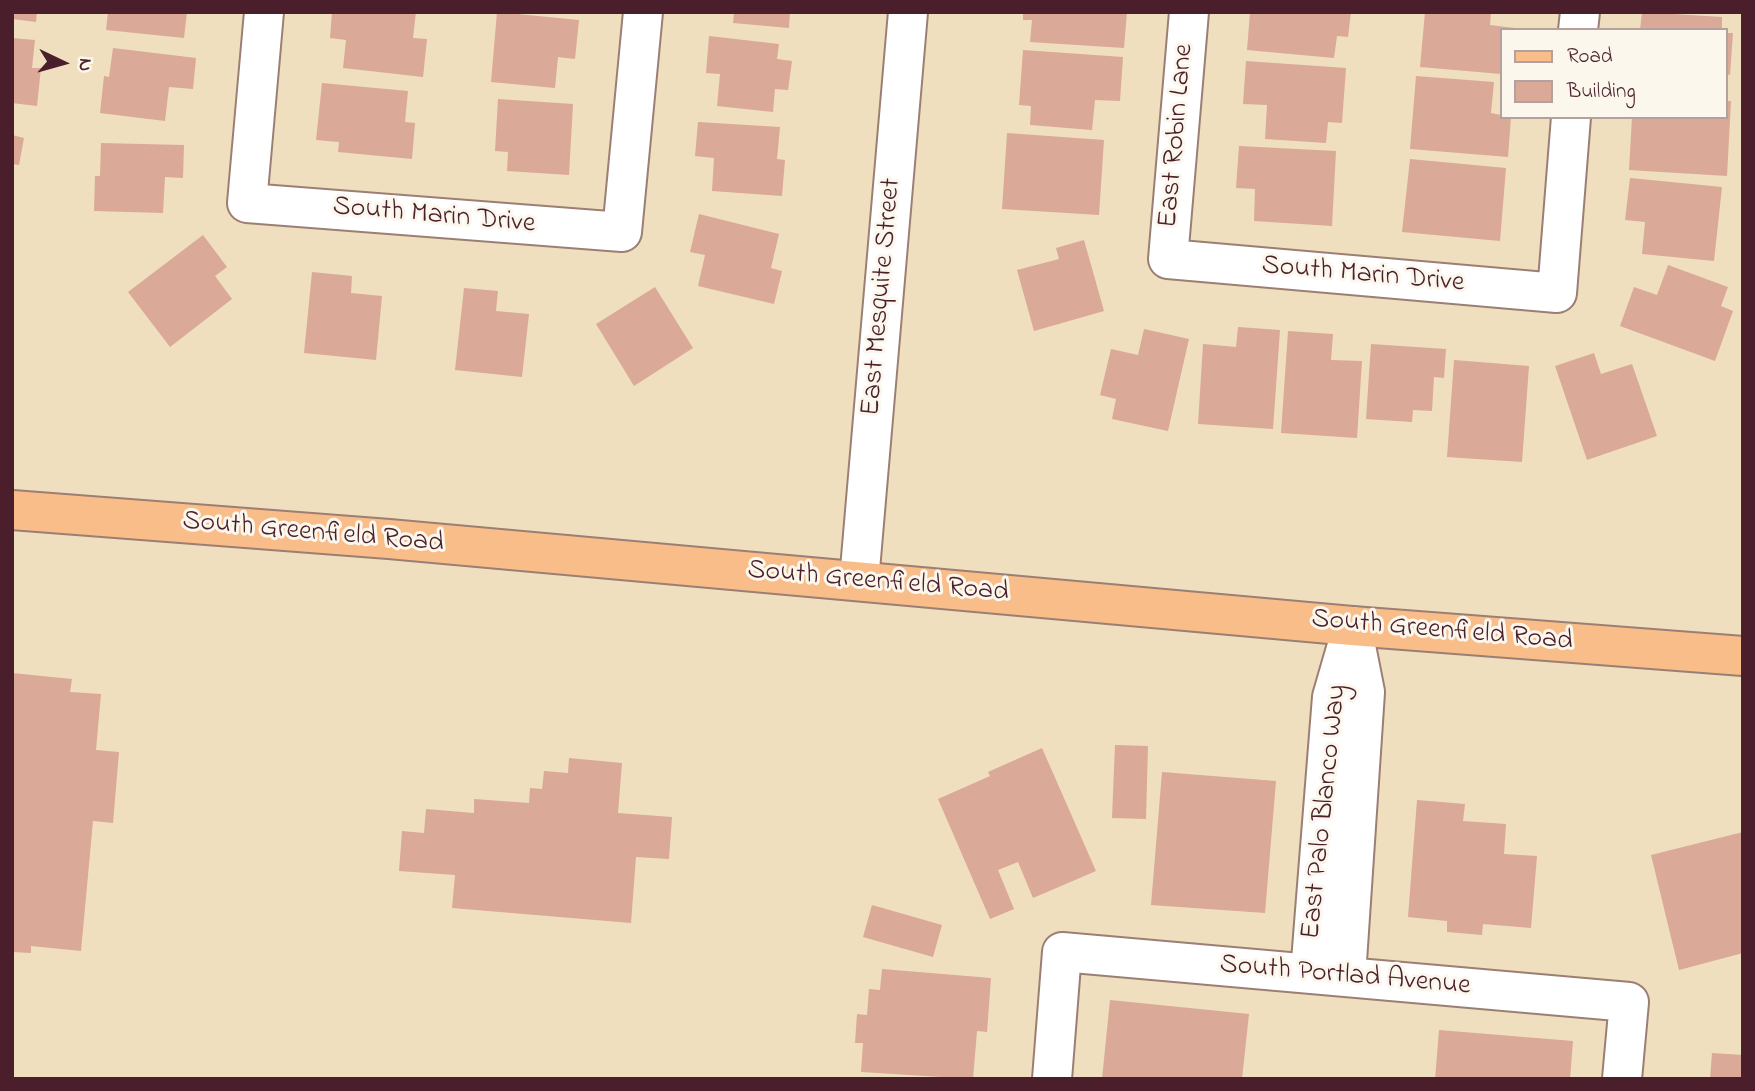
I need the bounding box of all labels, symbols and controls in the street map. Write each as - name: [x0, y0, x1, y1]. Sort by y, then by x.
- north arrow: [28, 28, 98, 98]
- legend: [1500, 28, 1727, 119]
- text: Road: [1567, 42, 1613, 72]
- street label: East Robin Lane: [1153, 43, 1203, 229]
- text: N: [70, 57, 98, 72]
- text: Building: [1567, 77, 1636, 107]
- street label: East Mesquite Street: [856, 177, 910, 417]
- street label: South Marin Drive: [331, 191, 537, 243]
- street label: South Marin Drive: [1260, 250, 1466, 302]
- street label: South Greenfield Road: [181, 506, 445, 562]
- street label: South Greenfield Road: [746, 555, 1010, 611]
- street label: South Greenfield Road: [1310, 604, 1574, 660]
- street label: East Palo Blanco Way: [1296, 683, 1356, 941]
- street label: South Portlad Avenue: [1218, 949, 1472, 1005]

